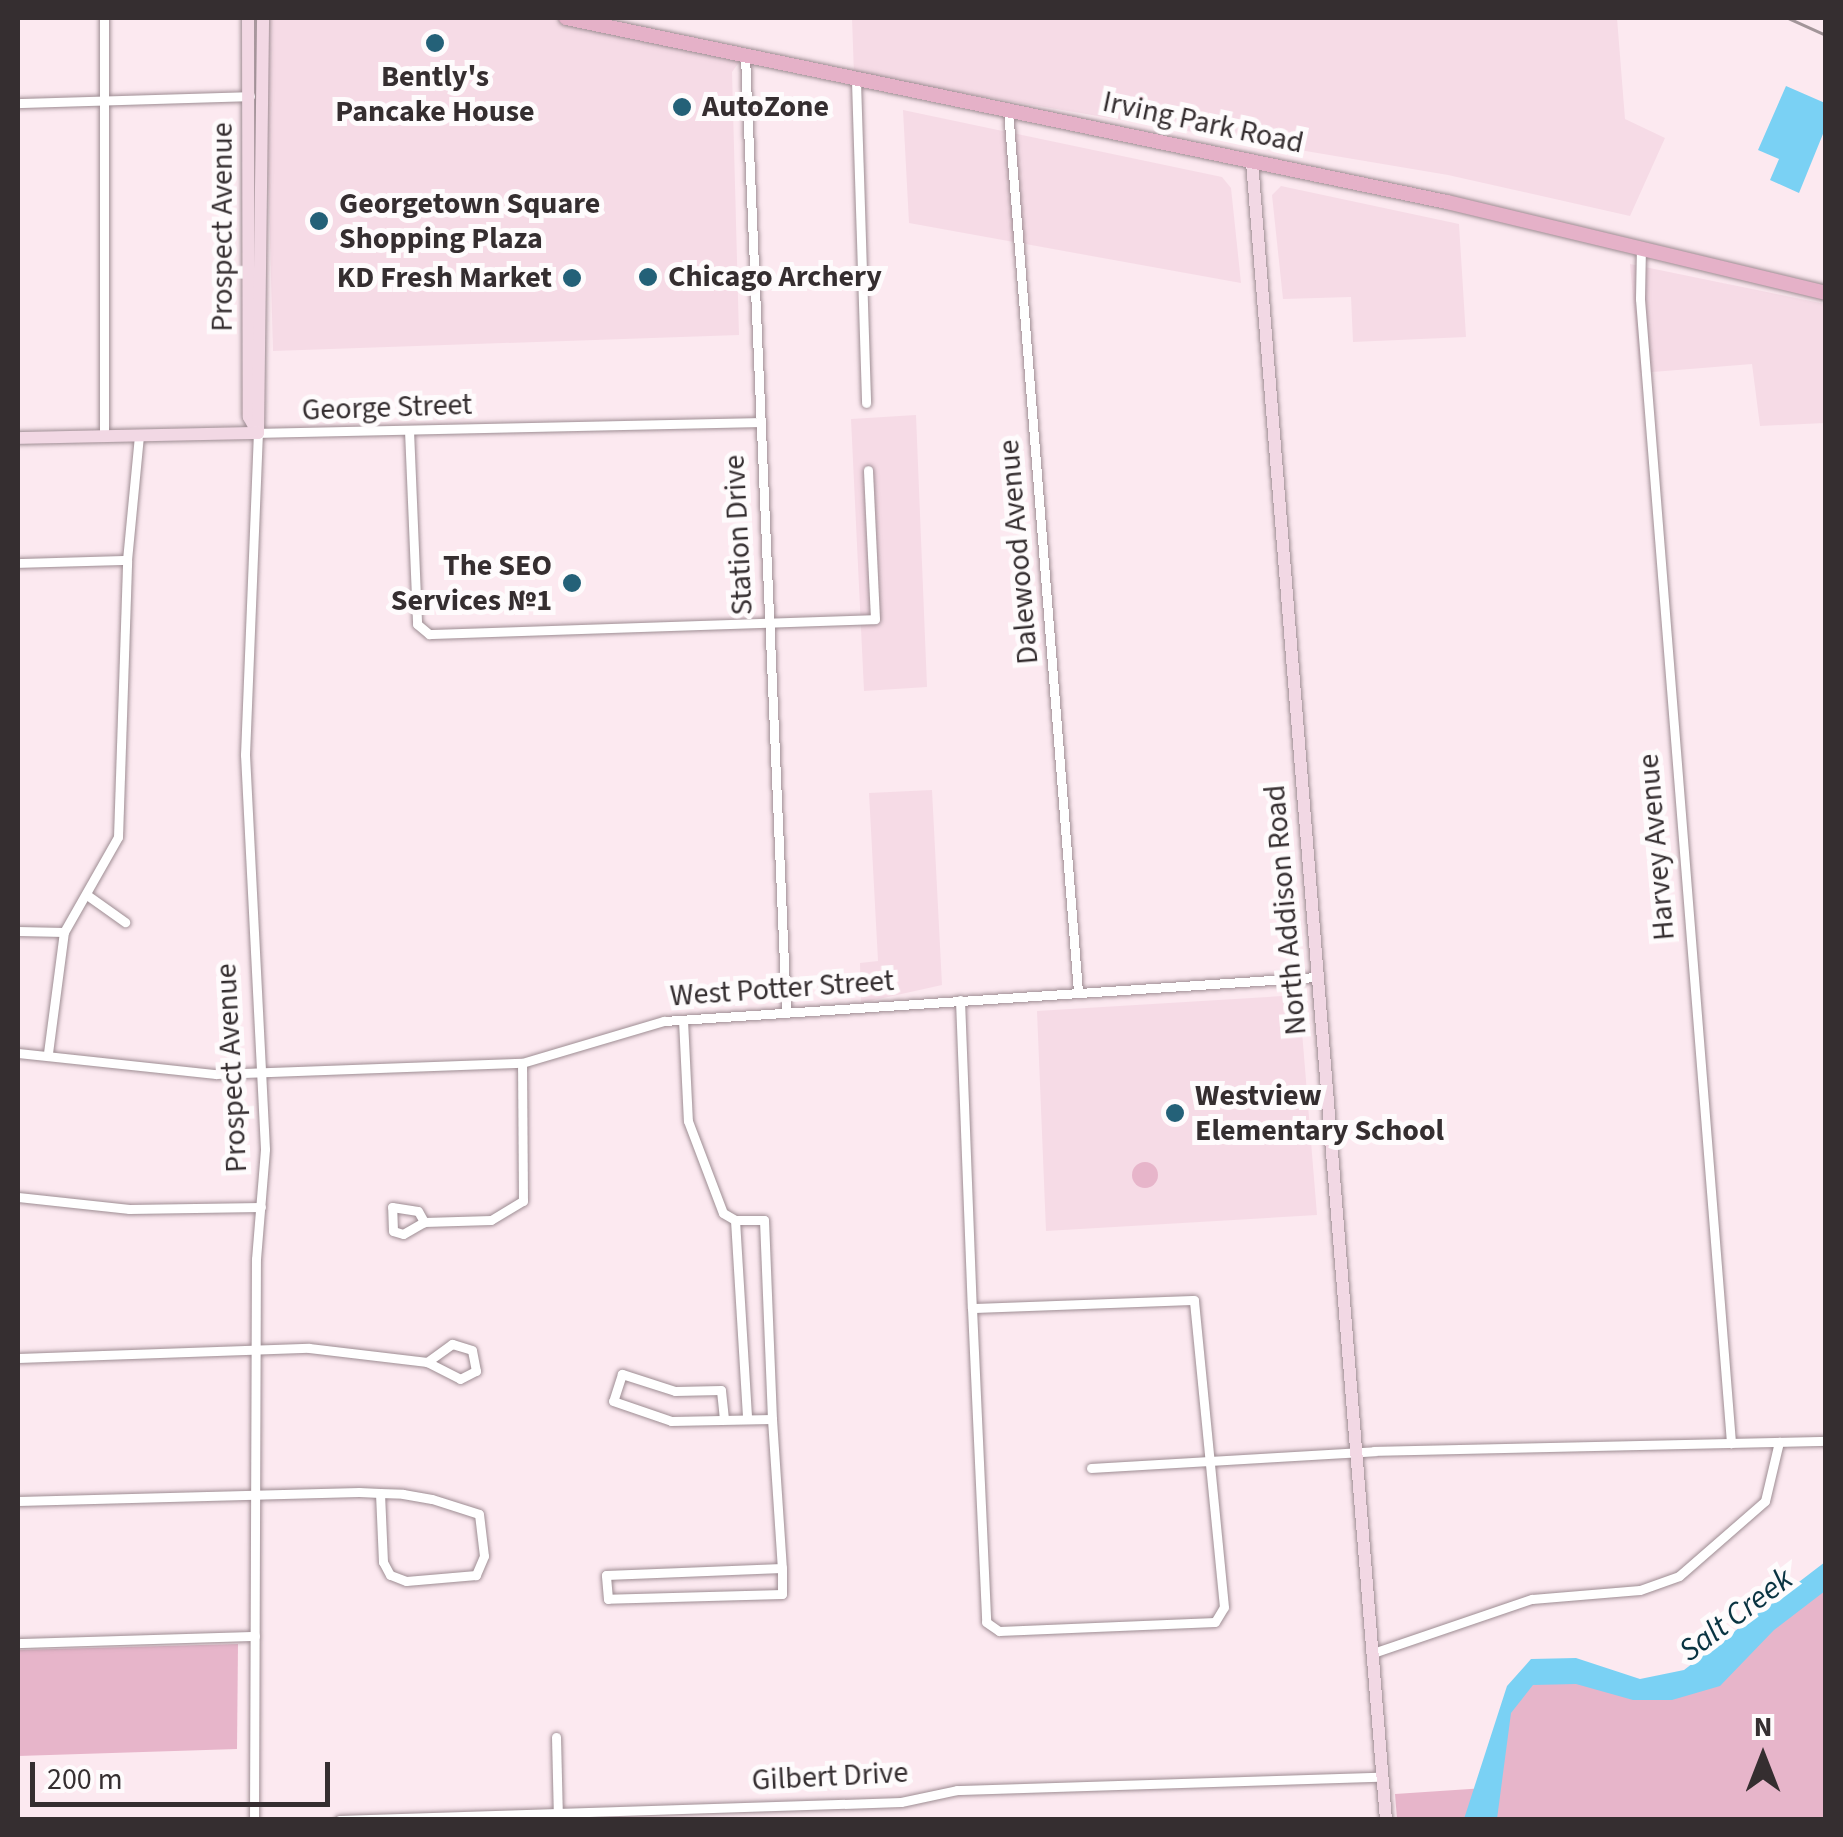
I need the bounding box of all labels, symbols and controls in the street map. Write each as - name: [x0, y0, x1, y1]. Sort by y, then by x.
- marker: Bently's Pancake House: [424, 32, 446, 54]
- place label: Bently's Pancake House: [335, 59, 535, 130]
- street label: Irving Park Road: [1099, 84, 1307, 162]
- place label: AutoZone: [702, 89, 829, 125]
- marker: AutoZone: [671, 96, 693, 118]
- street label: Prospect Avenue: [205, 122, 241, 332]
- place label: Georgetown Square Shopping Plaza: [339, 186, 600, 256]
- marker: Georgetown Square Shopping Plaza: [308, 210, 330, 232]
- place label: Chicago Archery: [668, 259, 882, 295]
- place label: KD Fresh Market: [337, 260, 552, 296]
- marker: Chicago Archery: [637, 266, 659, 288]
- marker: KD Fresh Market: [561, 267, 583, 289]
- street label: George Street: [301, 387, 473, 429]
- street label: Dalewood Avenue: [991, 438, 1047, 666]
- street label: Station Drive: [717, 454, 761, 616]
- place label: The SEO Services №1: [391, 548, 552, 618]
- marker: The SEO Services №1: [561, 572, 583, 594]
- street label: Harvey Avenue: [1631, 752, 1683, 942]
- street label: North Addison Road: [1257, 783, 1315, 1037]
- street label: Prospect Avenue: [209, 963, 255, 1173]
- street label: West Potter Street: [669, 963, 895, 1015]
- place label: Westview Elementary School: [1195, 1078, 1444, 1148]
- marker: Westview Elementary School: [1164, 1102, 1186, 1124]
- water label: Salt Creek: [1672, 1560, 1800, 1670]
- north arrow: [1713, 1707, 1813, 1807]
- text: N: [1754, 1707, 1772, 1747]
- scale bar: [35, 1742, 335, 1804]
- street label: Gilbert Drive: [751, 1755, 909, 1799]
- text: 200 m: [47, 1758, 123, 1801]

